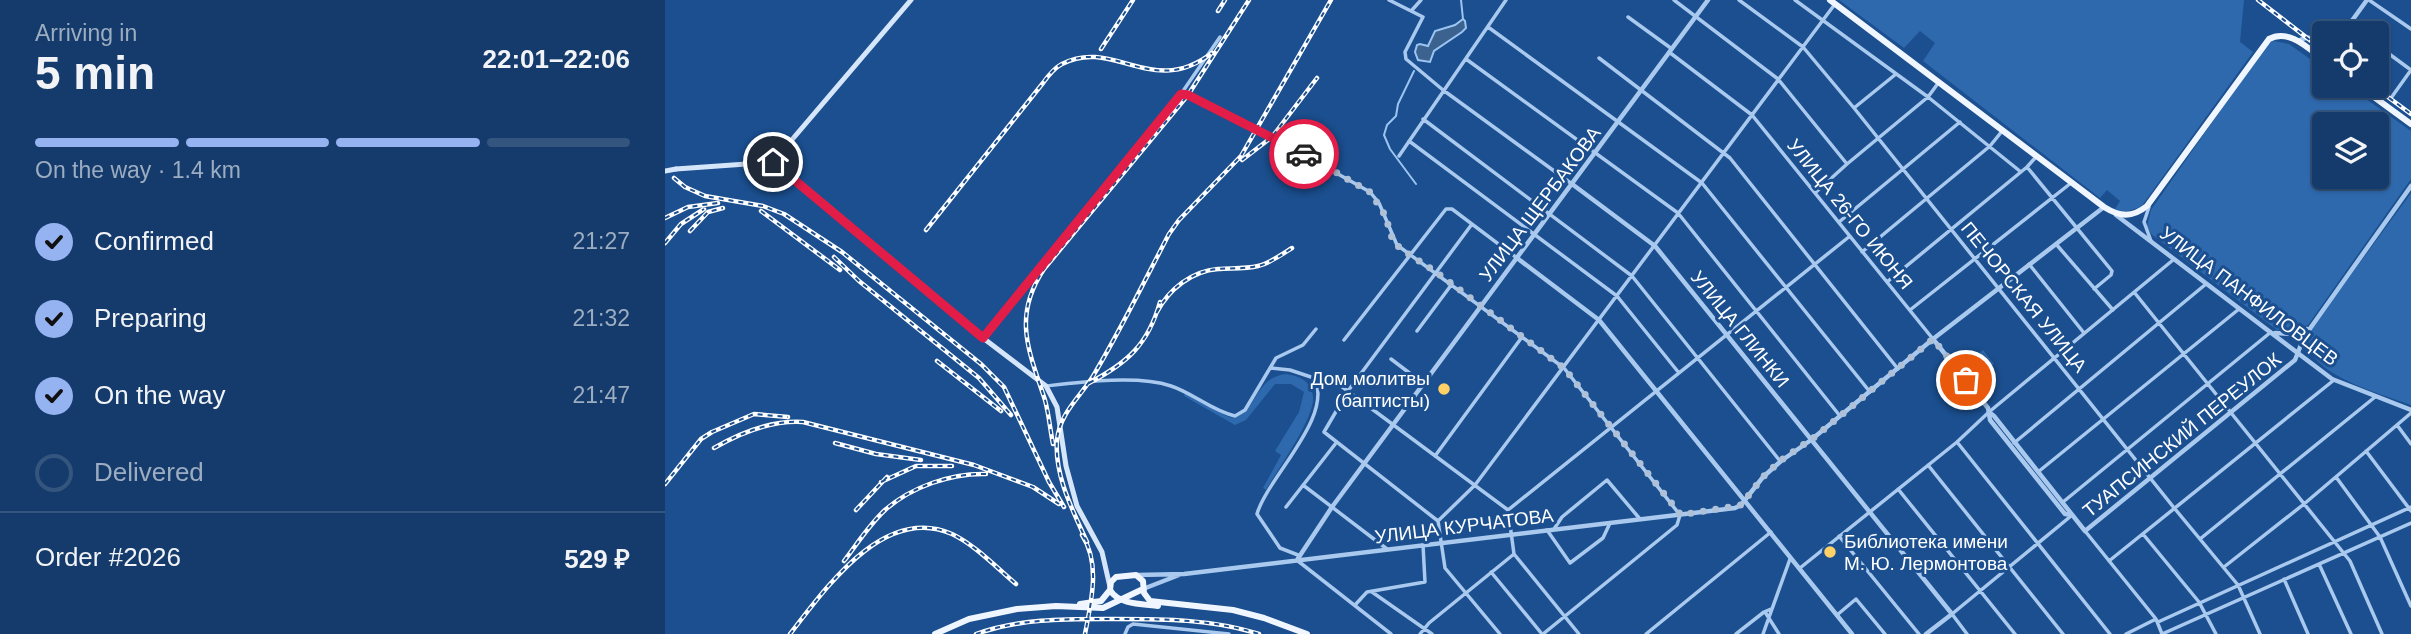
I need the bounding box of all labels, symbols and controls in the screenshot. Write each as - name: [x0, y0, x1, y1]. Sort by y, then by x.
- text: Arriving in: [35, 20, 137, 46]
- map controls: [2312, 21, 2389, 189]
- button: locate: [2312, 21, 2389, 98]
- text: 22:01–22:06: [483, 44, 630, 74]
- text: 5 min: [35, 47, 155, 99]
- button: layers: [2312, 112, 2389, 189]
- courier: [1269, 119, 1339, 189]
- street label: УЛИЦА ЩЕРБАКОВА: [1475, 122, 1605, 285]
- pin: [743, 132, 803, 192]
- icon: car: [1285, 135, 1323, 173]
- street label: УЛИЦА 26-ГО ИЮНЯ: [1783, 135, 1917, 293]
- icon: home: [754, 143, 792, 181]
- text: On the way · 1.4 km: [35, 157, 241, 183]
- street label: ПЕЧОРСКАЯ УЛИЦА: [1957, 218, 2091, 377]
- street label: УЛИЦА ПАНФИЛОВЦЕВ: [2156, 222, 2342, 370]
- icon: check: [35, 223, 73, 261]
- text: Confirmed: [94, 226, 214, 256]
- text: 21:27: [572, 228, 630, 254]
- street label: УЛИЦА ГЛИНКИ: [1687, 267, 1793, 391]
- icon: check: [35, 300, 73, 338]
- text: Preparing: [94, 303, 207, 333]
- text: 21:32: [572, 305, 630, 331]
- street label: ТУАПСИНСКИЙ ПЕРЕУЛОК: [2079, 349, 2285, 521]
- pin: [1936, 350, 1996, 410]
- icon: bag: [1947, 361, 1985, 399]
- place label: Дом молитвы (баптисты): [1311, 368, 1430, 411]
- icon: check: [35, 377, 73, 415]
- text: On the way: [94, 380, 226, 410]
- marker: Дом молитвы (баптисты): [1436, 381, 1452, 397]
- text: 21:47: [572, 382, 630, 408]
- text: Delivered: [94, 457, 204, 487]
- street label: УЛИЦА КУРЧАТОВА: [1374, 505, 1555, 547]
- place label: Библиотека имени М. Ю. Лермонтова: [1844, 531, 2008, 574]
- text: Order #2026: [35, 542, 181, 572]
- text: 529 ₽: [564, 544, 630, 574]
- marker: Библиотека имени М. Ю. Лермонтова: [1822, 544, 1838, 560]

